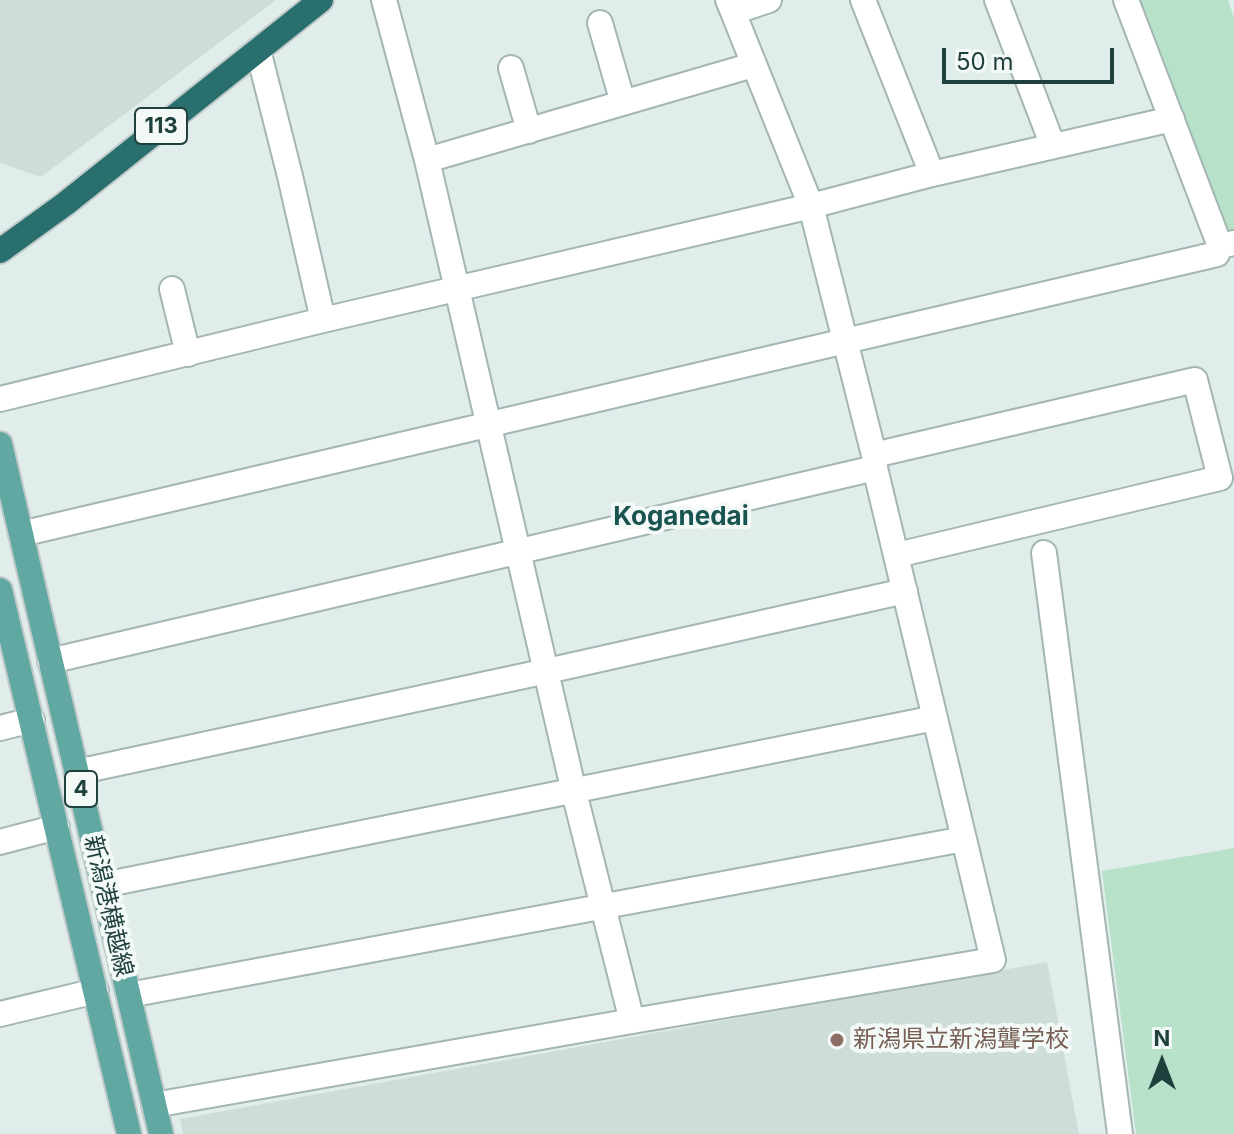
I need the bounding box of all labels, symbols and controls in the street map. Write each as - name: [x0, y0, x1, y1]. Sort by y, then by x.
- scale bar: [946, 32, 1118, 82]
- text: 50 m: [956, 47, 1014, 76]
- road number: 113: [135, 108, 187, 144]
- district label: Koganedai: [613, 501, 749, 533]
- road number: 4: [65, 771, 97, 807]
- street label: 新潟港横越線: [78, 833, 138, 979]
- north arrow: [1122, 1022, 1202, 1102]
- text: N: [1154, 1025, 1170, 1051]
- place label: 新潟県立新潟聾学校: [853, 1026, 1069, 1054]
- marker: 新潟県立新潟聾学校: [828, 1031, 846, 1049]

